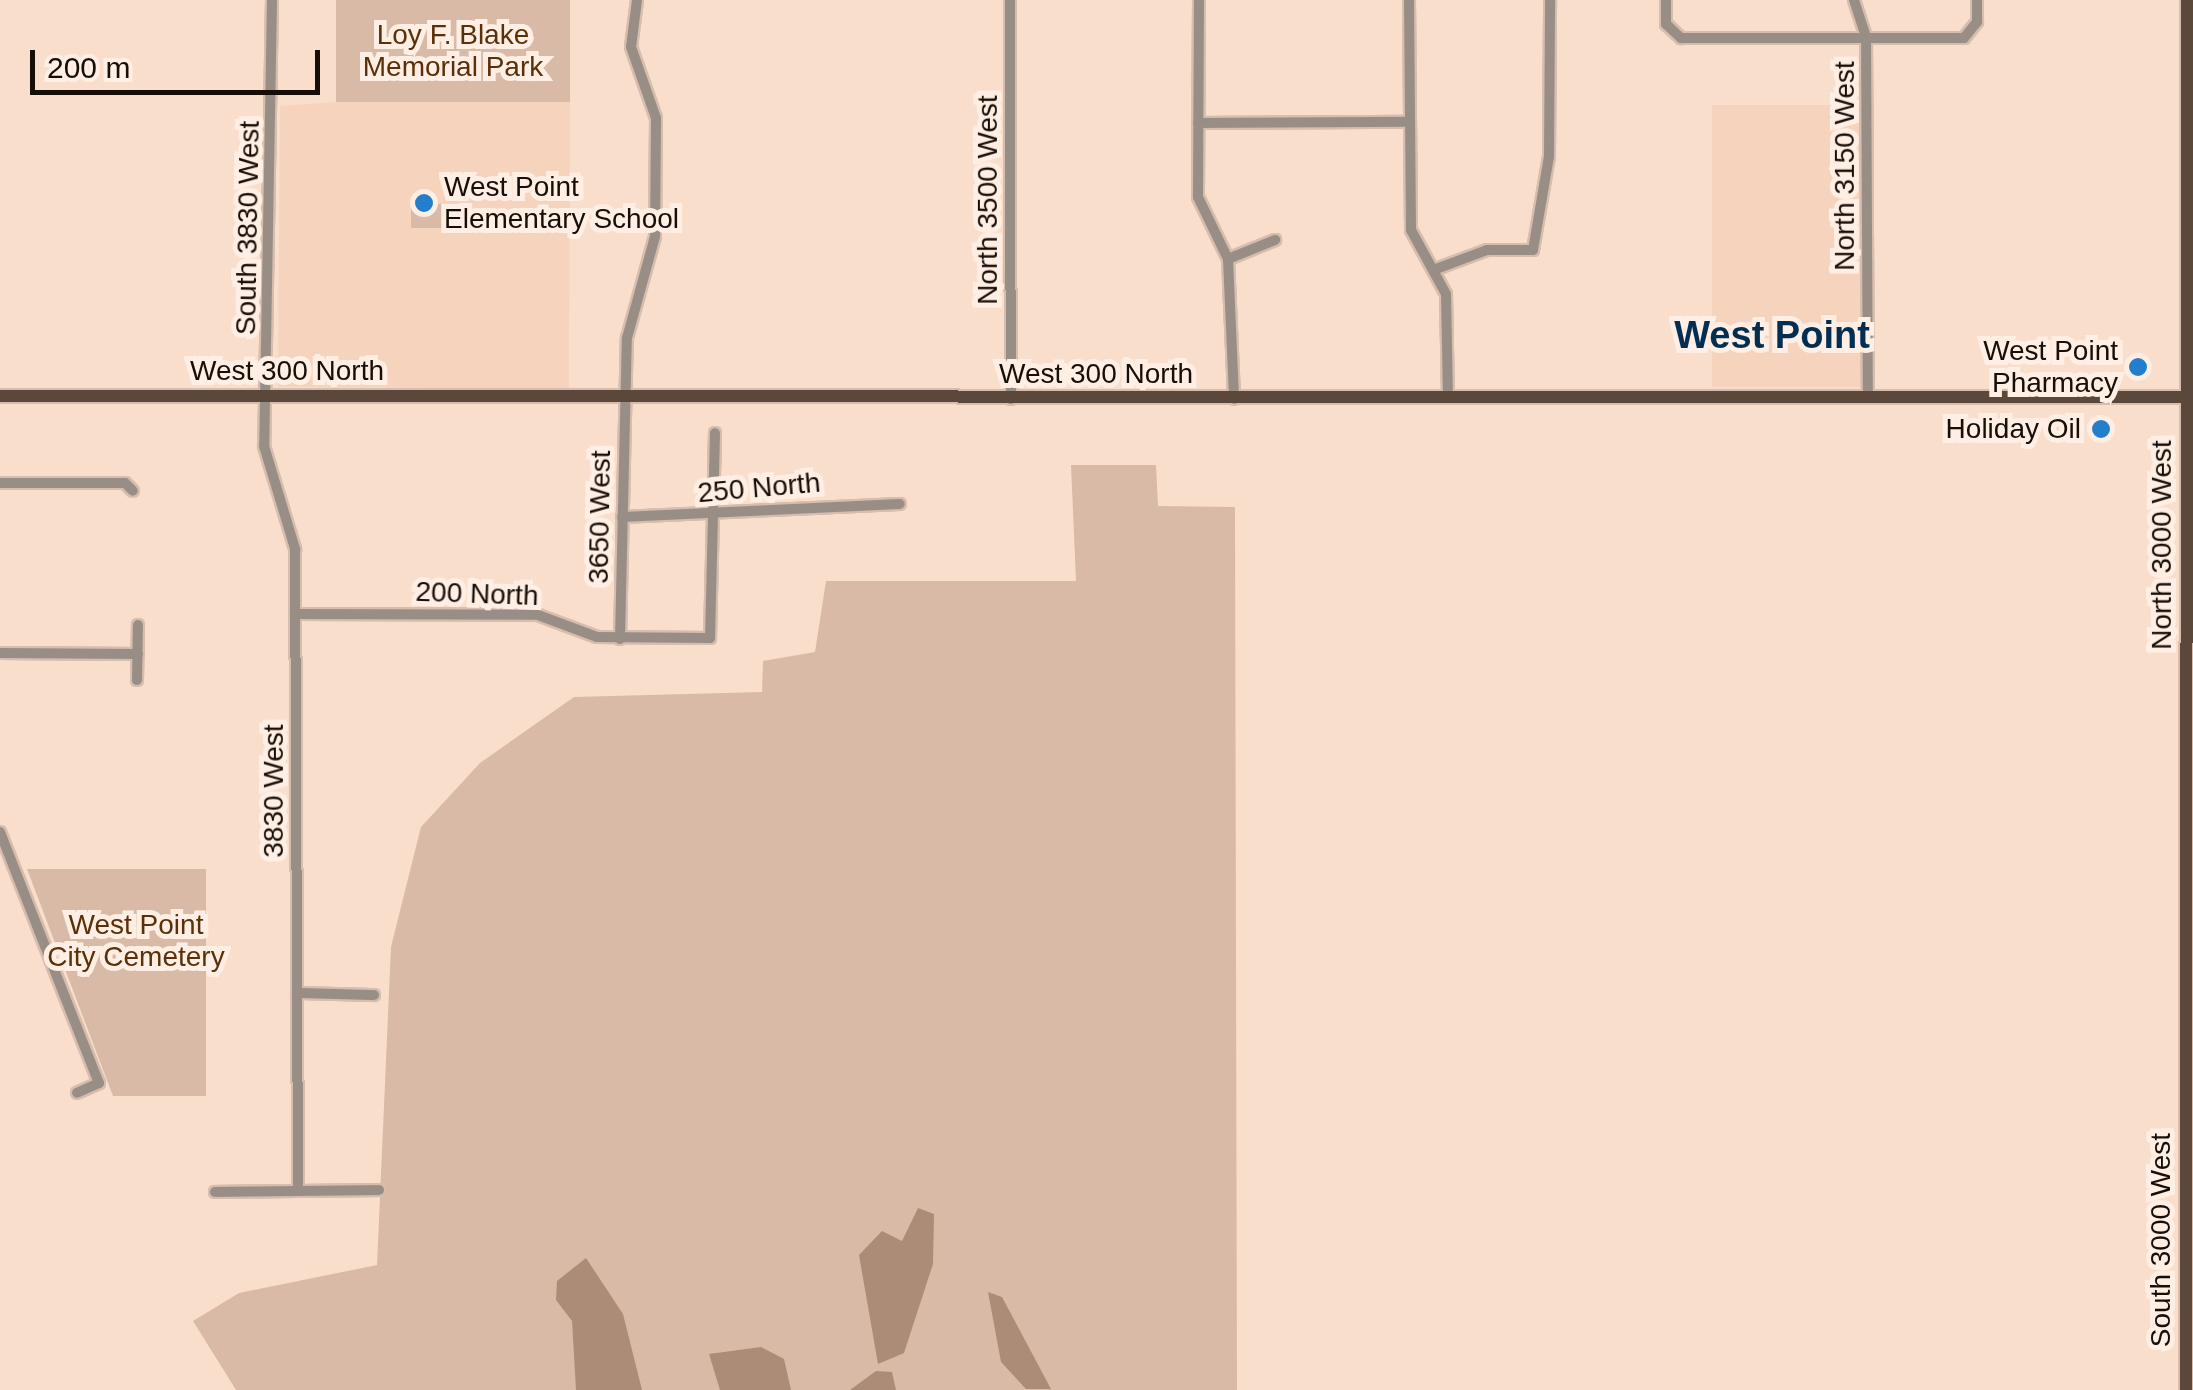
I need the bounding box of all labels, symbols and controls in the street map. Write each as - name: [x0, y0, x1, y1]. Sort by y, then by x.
- park label: Loy F. Blake Memorial Park: [363, 18, 543, 84]
- scale bar: [35, 30, 325, 92]
- text: 200 m: [47, 51, 130, 84]
- street label: North 3150 West: [1828, 61, 1862, 271]
- street label: North 3500 West: [971, 95, 1005, 305]
- street label: South 3830 West: [229, 121, 267, 335]
- place label: West Point Elementary School: [444, 170, 679, 236]
- marker: West Point Elementary School: [413, 192, 435, 214]
- district label: West Point: [1674, 313, 1870, 359]
- place label: West Point Pharmacy: [1983, 334, 2118, 400]
- street label: West 300 North: [190, 354, 384, 388]
- marker: West Point Pharmacy: [2127, 356, 2149, 378]
- street label: West 300 North: [999, 357, 1193, 391]
- place label: Holiday Oil: [1946, 412, 2081, 446]
- marker: Holiday Oil: [2090, 418, 2112, 440]
- street label: North 3000 West: [2145, 440, 2179, 650]
- street label: 3650 West: [582, 450, 618, 584]
- street label: 250 North: [696, 466, 822, 510]
- street label: 200 North: [415, 575, 539, 613]
- street label: 3830 West: [257, 724, 291, 858]
- park label: West Point City Cemetery: [47, 908, 225, 974]
- street label: South 3000 West: [2144, 1133, 2178, 1347]

